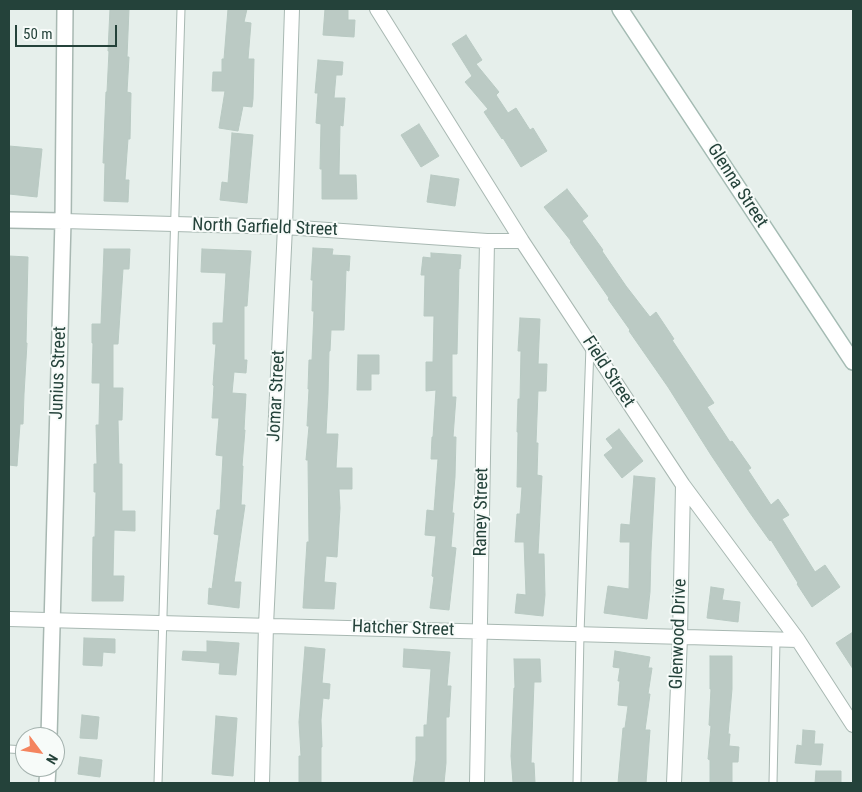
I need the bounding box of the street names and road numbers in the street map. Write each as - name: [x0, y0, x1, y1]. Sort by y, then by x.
- street label: Glenna Street: [702, 140, 772, 232]
- street label: North Garfield Street: [192, 215, 338, 241]
- street label: Junius Street: [47, 326, 71, 420]
- street label: Field Street: [577, 332, 639, 412]
- street label: Jomar Street: [264, 350, 290, 442]
- street label: Raney Street: [470, 467, 494, 557]
- street label: Glenwood Drive: [666, 578, 692, 690]
- street label: Hatcher Street: [351, 616, 455, 642]

